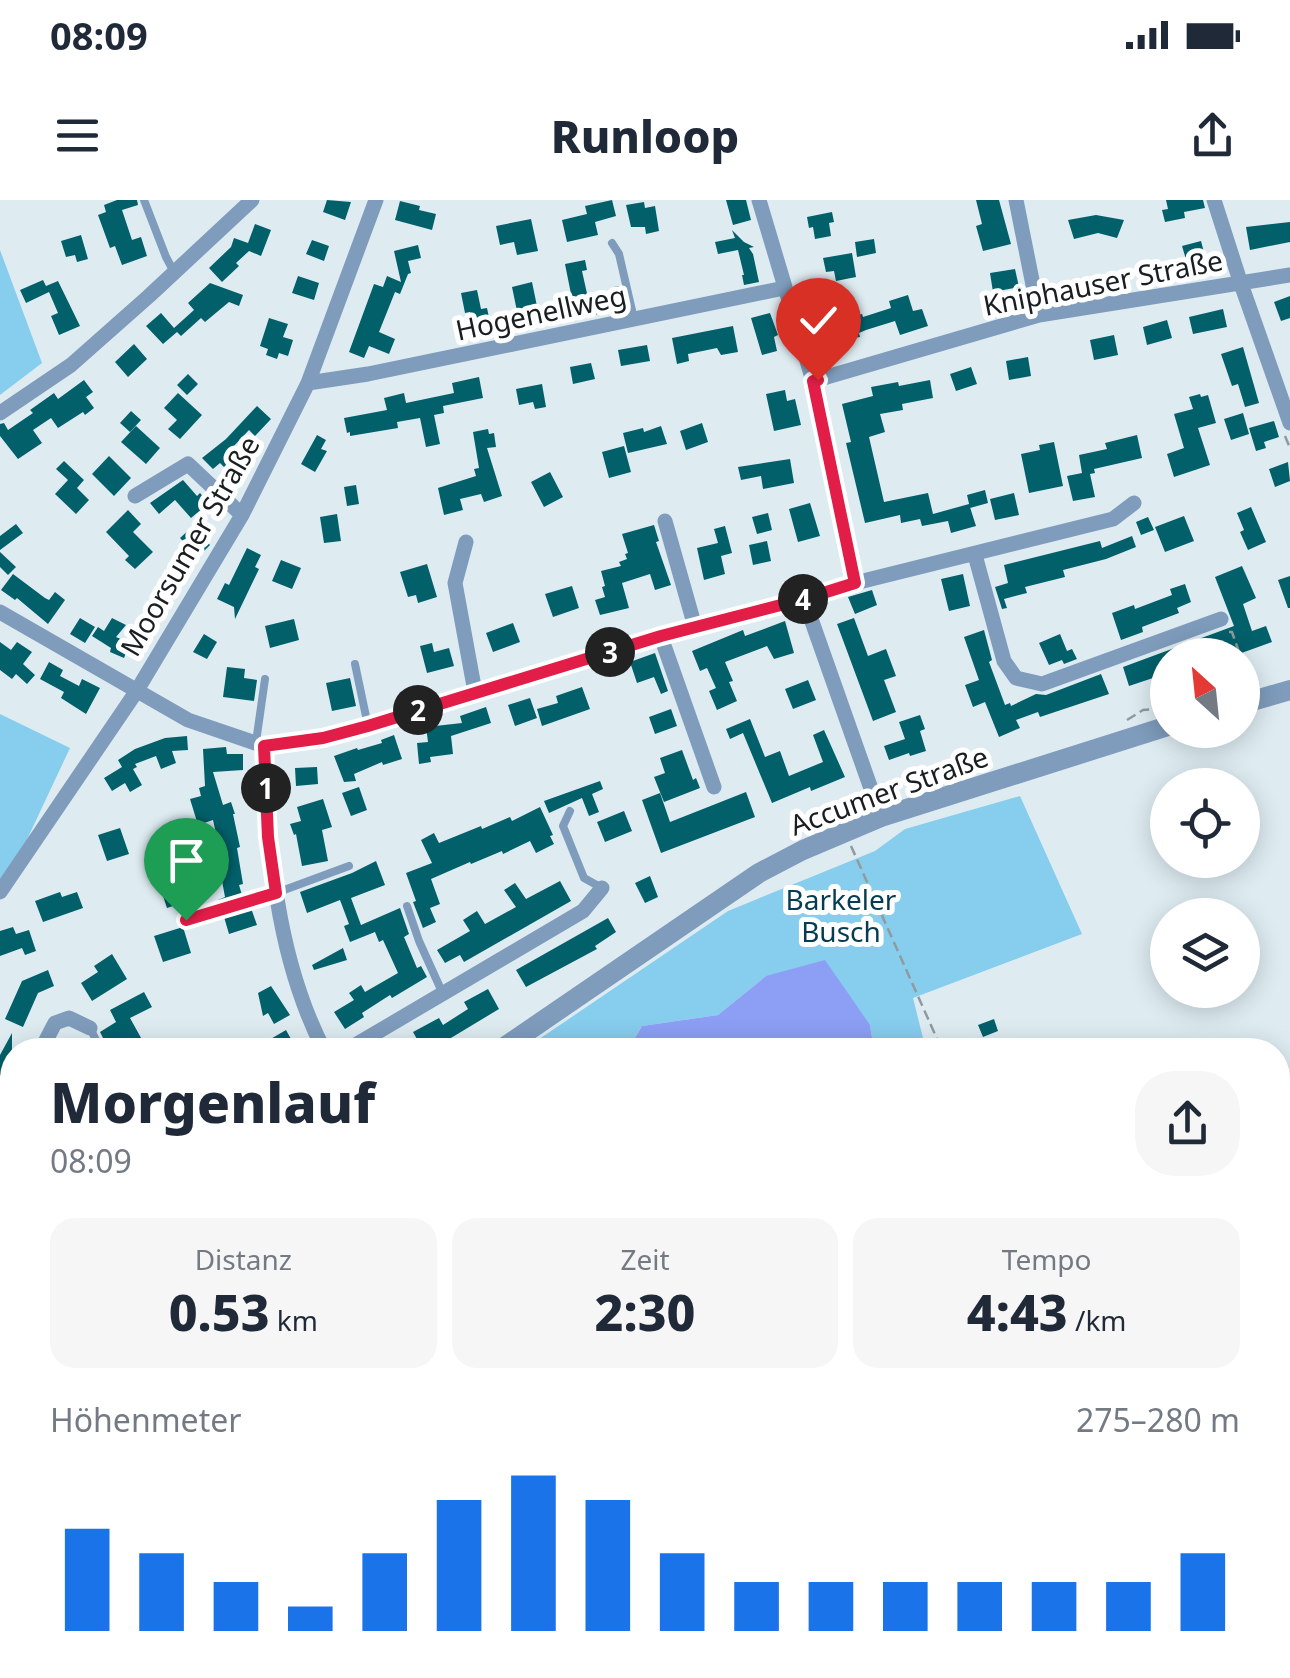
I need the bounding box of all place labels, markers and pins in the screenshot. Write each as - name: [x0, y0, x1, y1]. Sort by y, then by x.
- pin: [776, 278, 861, 381]
- pin: 4: [778, 574, 828, 624]
- pin: 3: [585, 627, 635, 677]
- pin: 2: [393, 685, 443, 735]
- pin: 1: [241, 763, 291, 813]
- pin: [144, 818, 229, 921]

